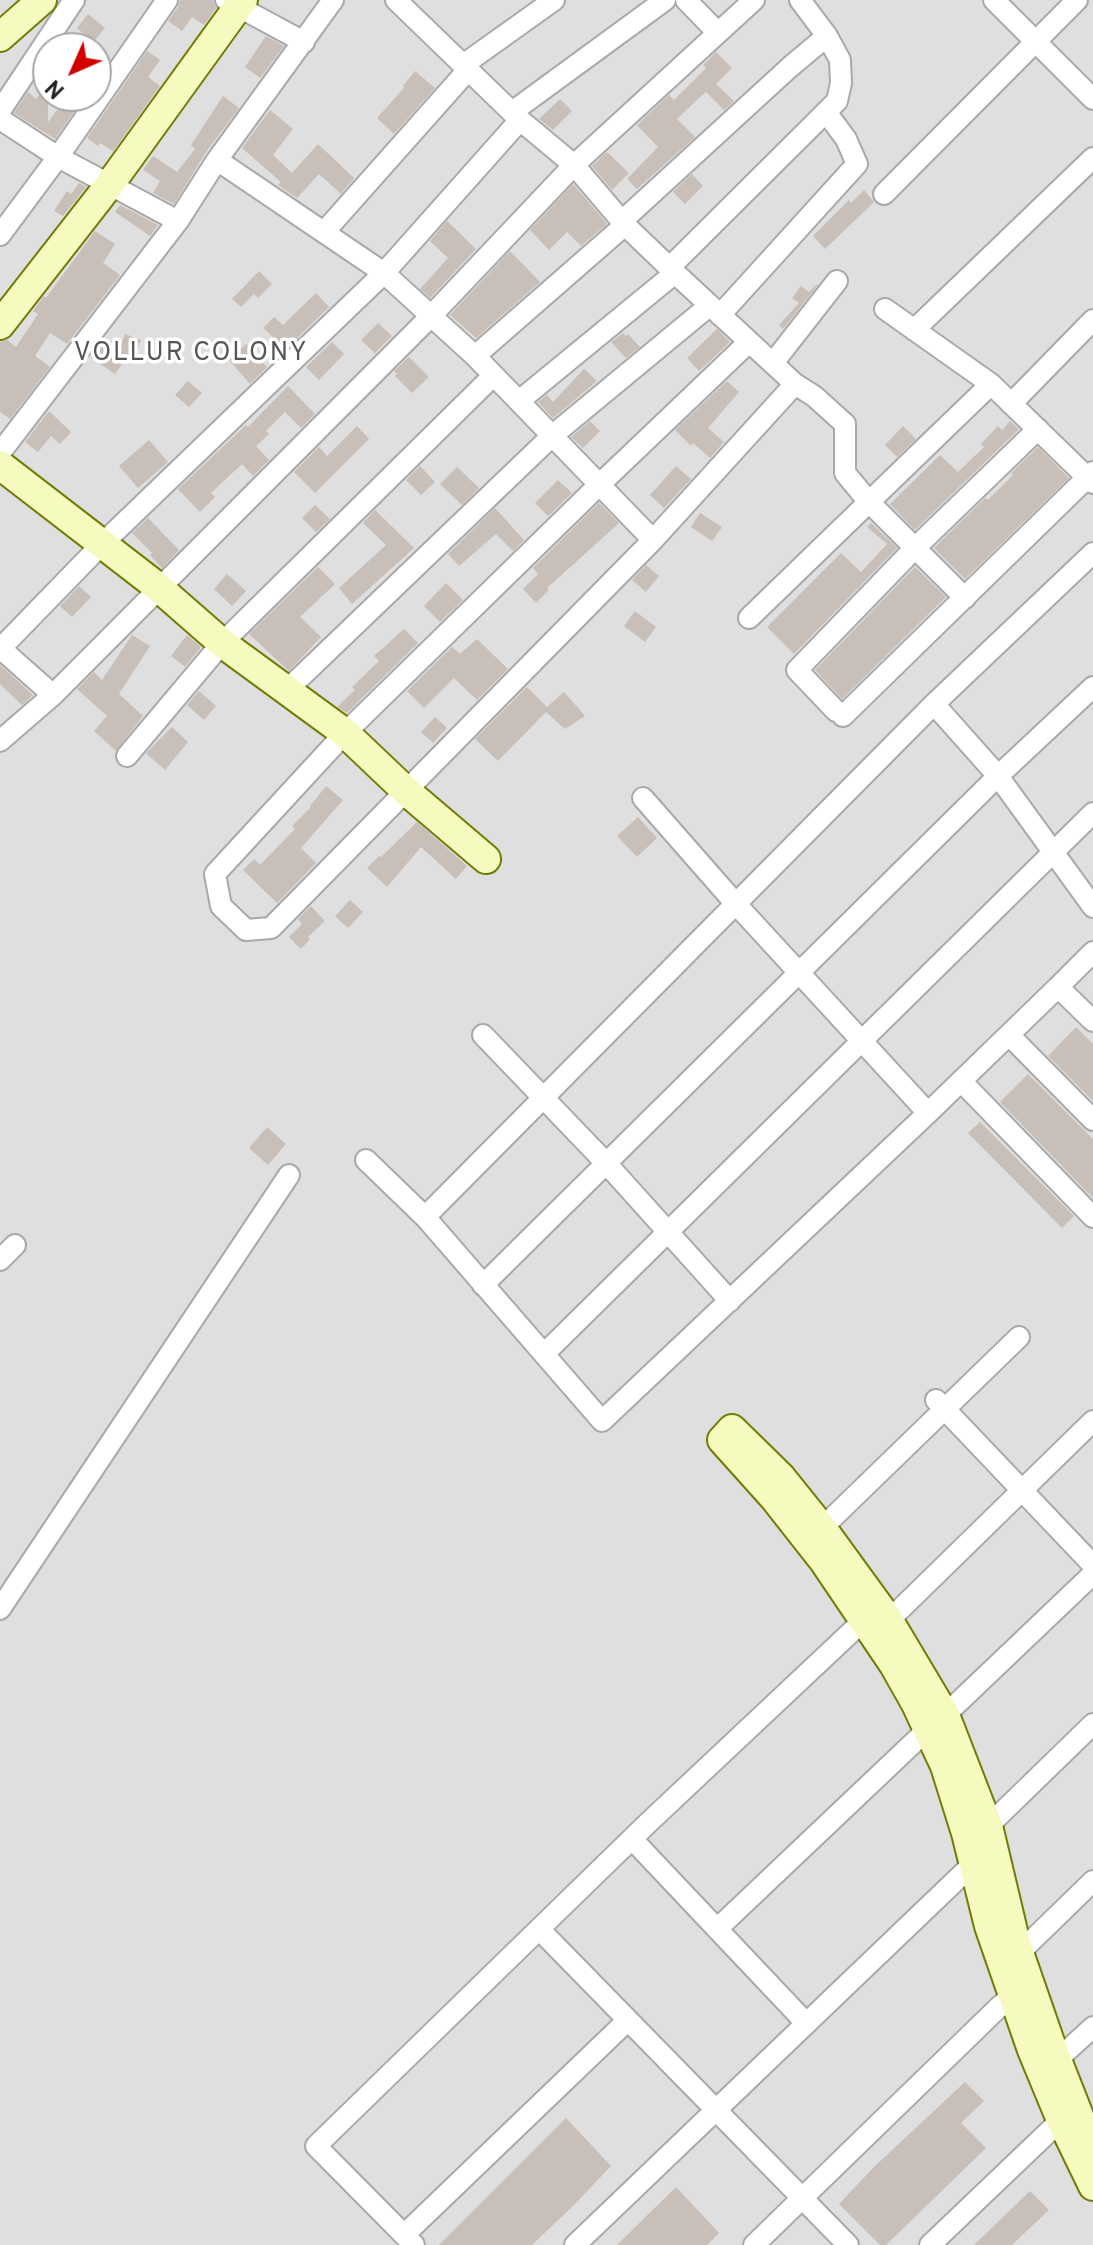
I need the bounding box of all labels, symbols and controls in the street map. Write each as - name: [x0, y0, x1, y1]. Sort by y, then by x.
- north arrow: [32, 32, 112, 112]
- text: N: [41, 73, 71, 103]
- district label: VOLLUR COLONY: [74, 339, 308, 371]

